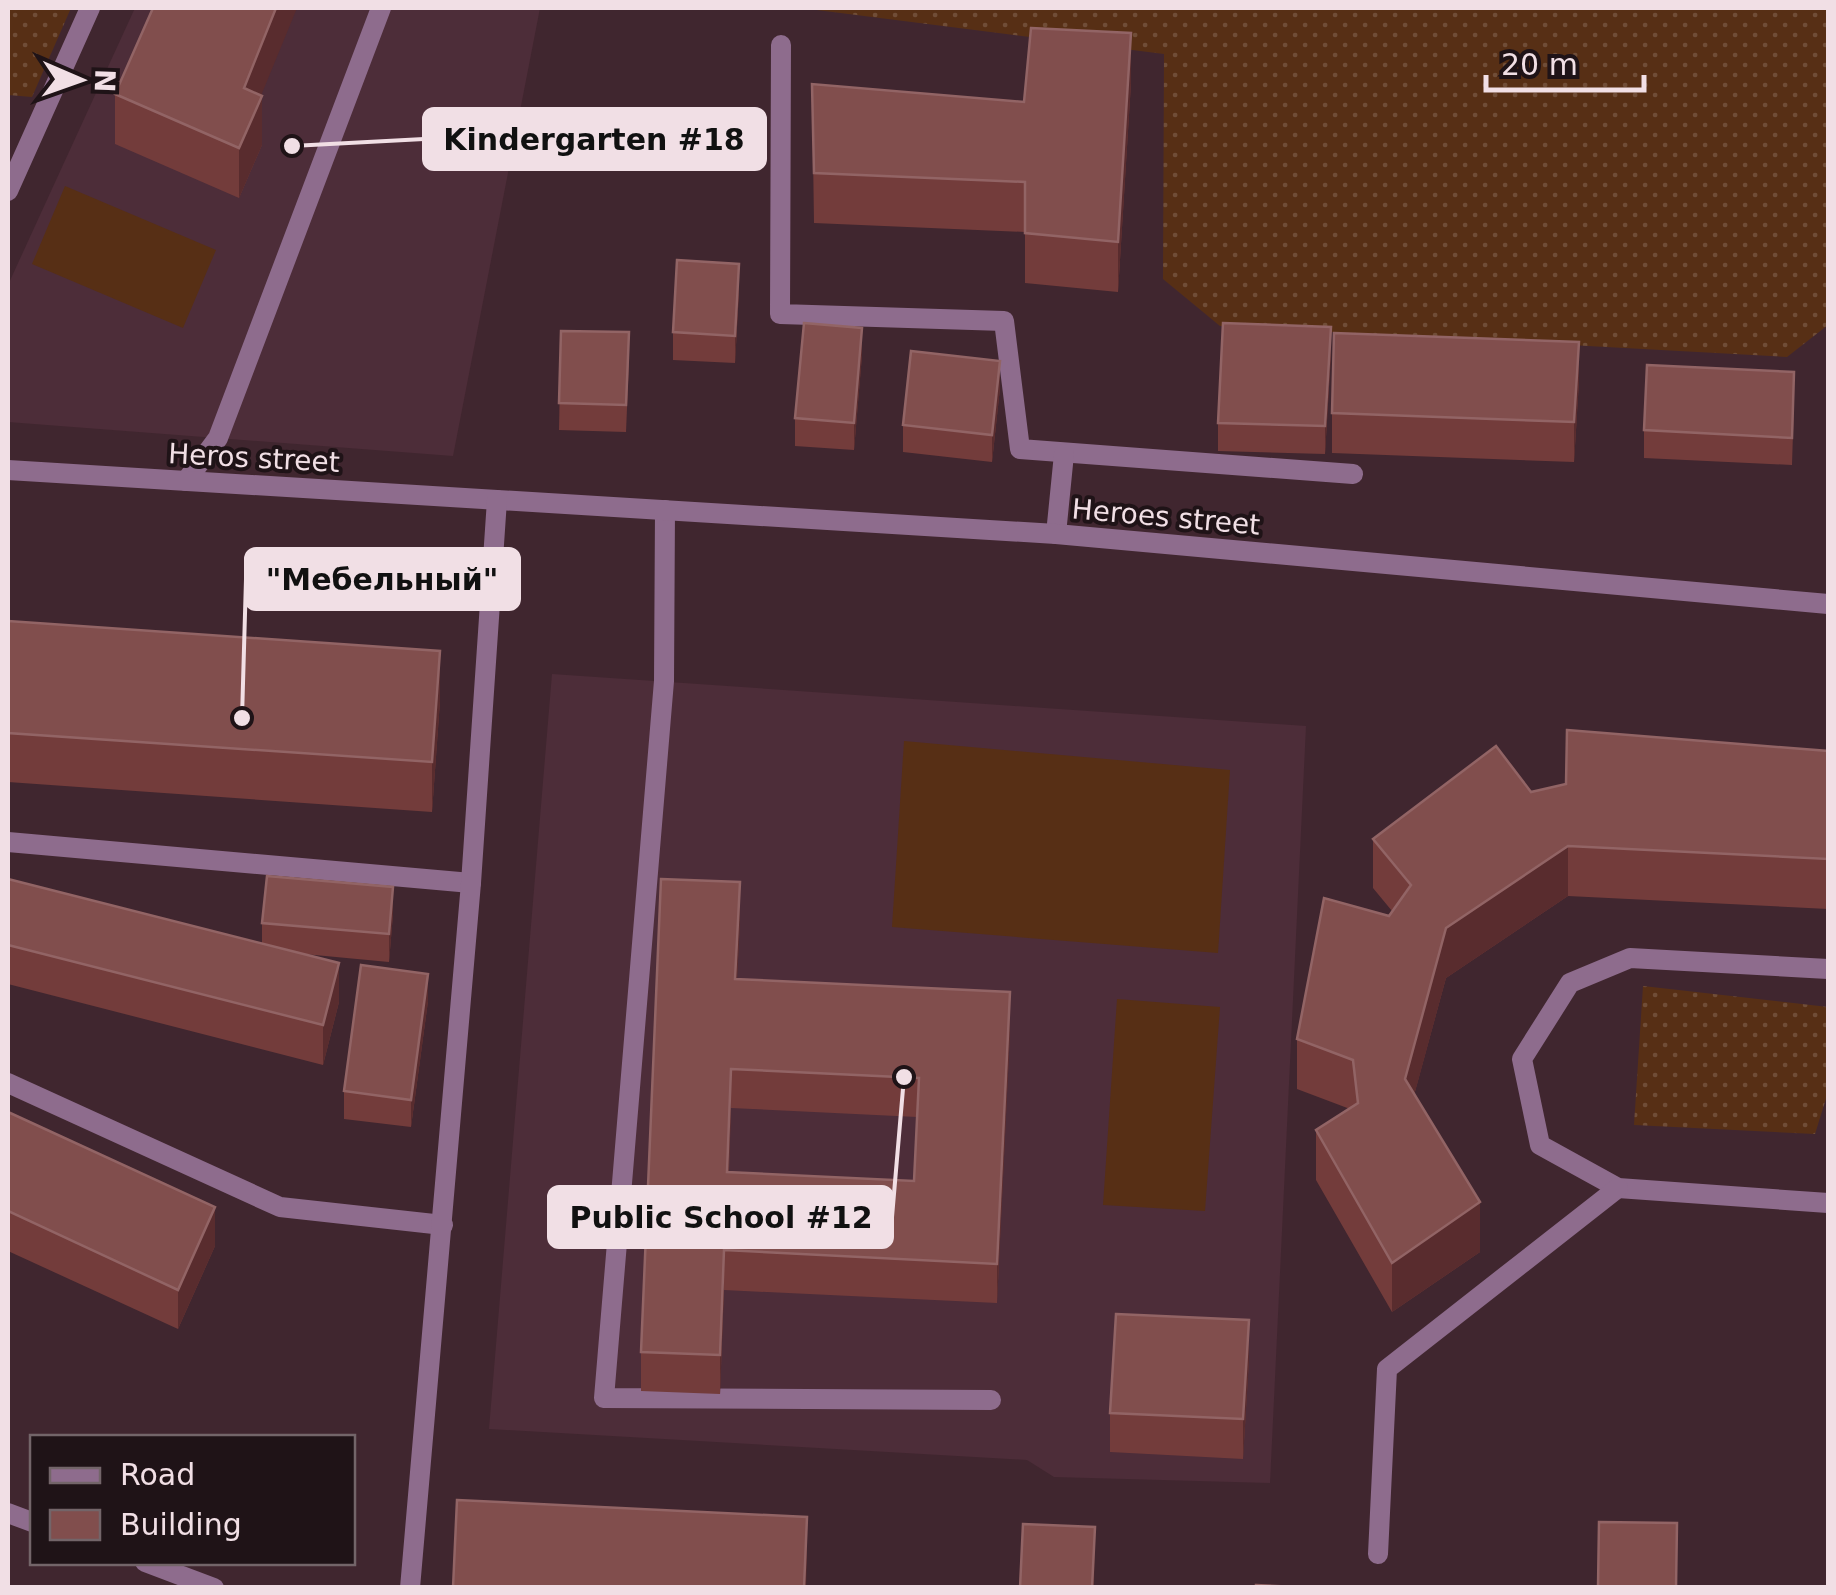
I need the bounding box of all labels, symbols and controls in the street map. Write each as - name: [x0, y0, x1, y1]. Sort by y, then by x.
- north arrow: [30, 30, 130, 130]
- scale bar: [1486, 30, 1644, 92]
- text: 20 m: [1501, 47, 1578, 82]
- text: N: [88, 69, 121, 93]
- callout: Kindergarten #18: [424, 109, 765, 169]
- text: Kindergarten #18: [443, 122, 745, 157]
- street label: Heros street: [167, 437, 341, 479]
- street label: Heroes street: [1070, 492, 1262, 542]
- callout: "Мебельный": [246, 549, 519, 609]
- text: "Мебельный": [266, 562, 498, 597]
- callout: Public School #12: [549, 1187, 892, 1247]
- text: Public School #12: [569, 1200, 873, 1235]
- legend: [30, 1435, 355, 1565]
- text: Road: [120, 1457, 195, 1492]
- text: Building: [120, 1507, 242, 1542]

